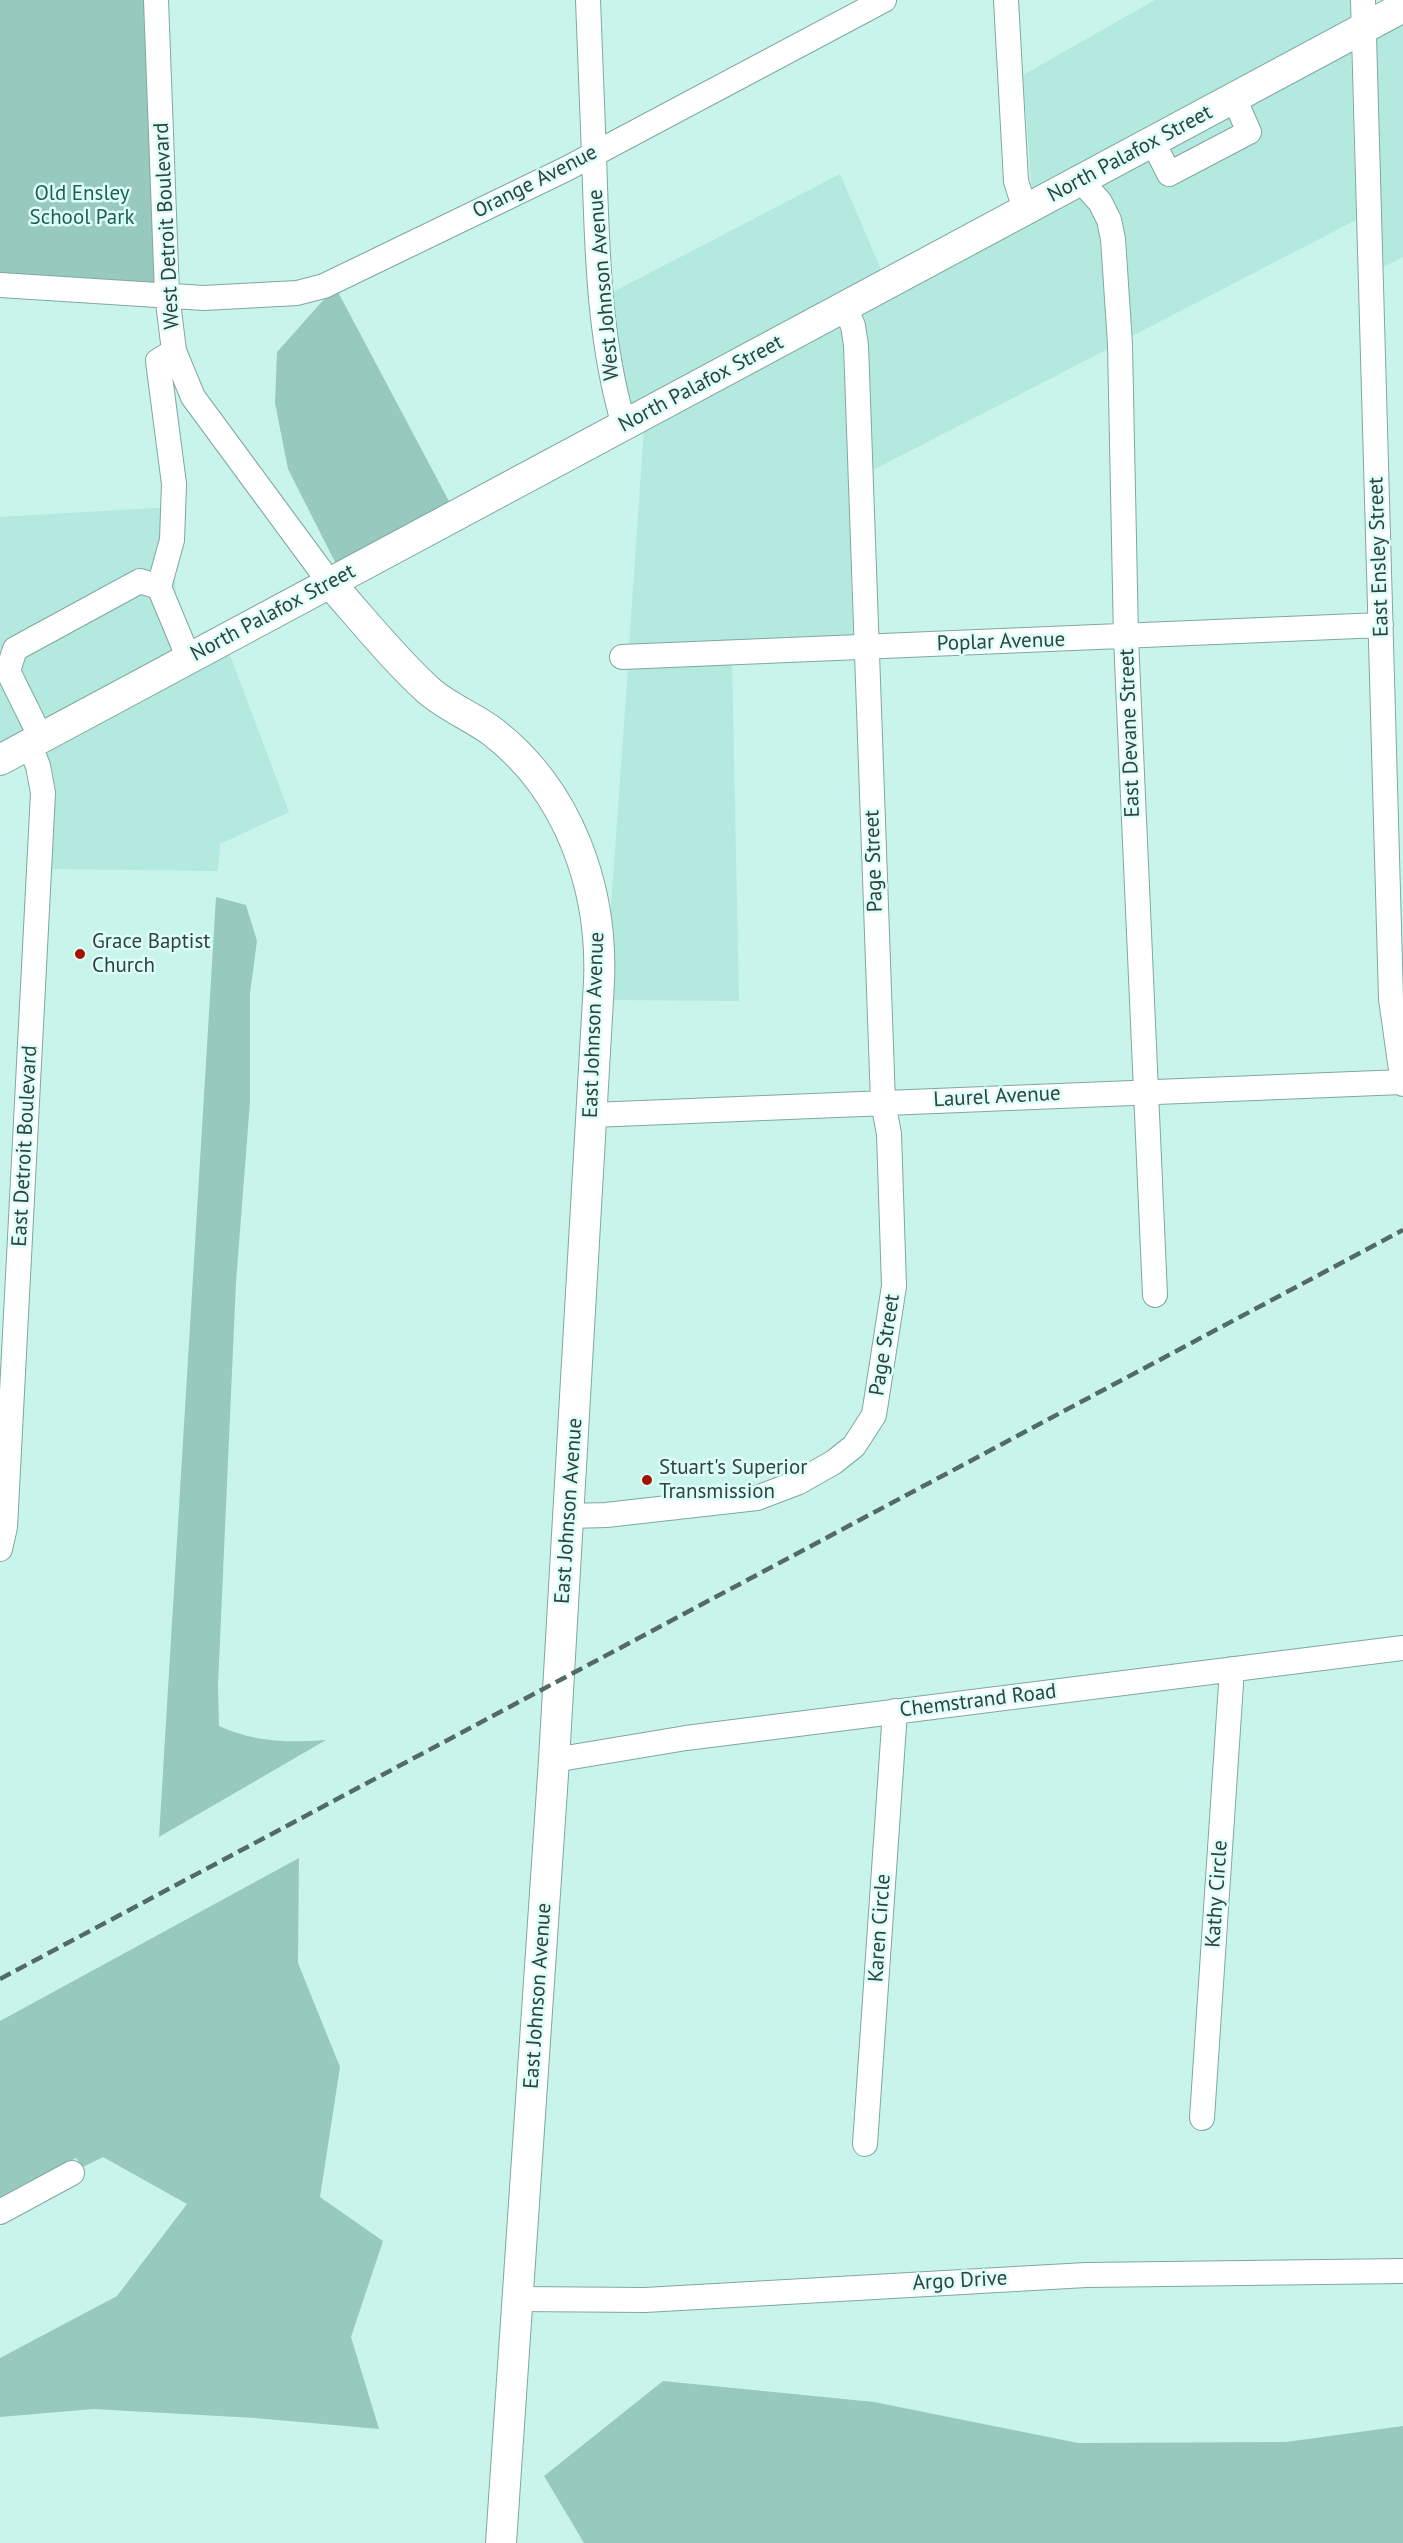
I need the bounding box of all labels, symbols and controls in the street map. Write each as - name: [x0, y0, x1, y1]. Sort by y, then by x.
- street label: North Palafox Street: [1043, 100, 1217, 208]
- street label: West Detroit Boulevard: [149, 122, 185, 330]
- street label: Orange Avenue: [468, 140, 602, 224]
- park label: Old Ensley School Park: [30, 181, 134, 231]
- street label: West Johnson Avenue: [583, 188, 625, 382]
- street label: North Palafox Street: [614, 330, 788, 438]
- street label: East Ensley Street: [1364, 477, 1394, 637]
- street label: North Palafox Street: [186, 559, 360, 667]
- street label: Poplar Avenue: [936, 627, 1066, 657]
- street label: East Devane Street: [1114, 648, 1146, 818]
- street label: Page Street: [860, 809, 888, 913]
- place label: Grace Baptist Church: [92, 929, 210, 979]
- street label: East Johnson Avenue: [578, 931, 610, 1119]
- marker: Grace Baptist Church: [73, 947, 87, 961]
- street label: East Detroit Boulevard: [7, 1045, 43, 1247]
- street label: Laurel Avenue: [933, 1081, 1061, 1113]
- street label: Page Street: [865, 1292, 905, 1398]
- street label: East Johnson Avenue: [550, 1417, 588, 1605]
- place label: Stuart's Superior Transmission: [659, 1455, 807, 1505]
- marker: Stuart's Superior Transmission: [640, 1473, 654, 1487]
- street label: Chemstrand Road: [898, 1679, 1058, 1723]
- street label: Kathy Circle: [1201, 1839, 1233, 1949]
- street label: Karen Circle: [864, 1873, 896, 1983]
- street label: East Johnson Avenue: [519, 1902, 557, 2090]
- street label: Argo Drive: [912, 2266, 1008, 2296]

